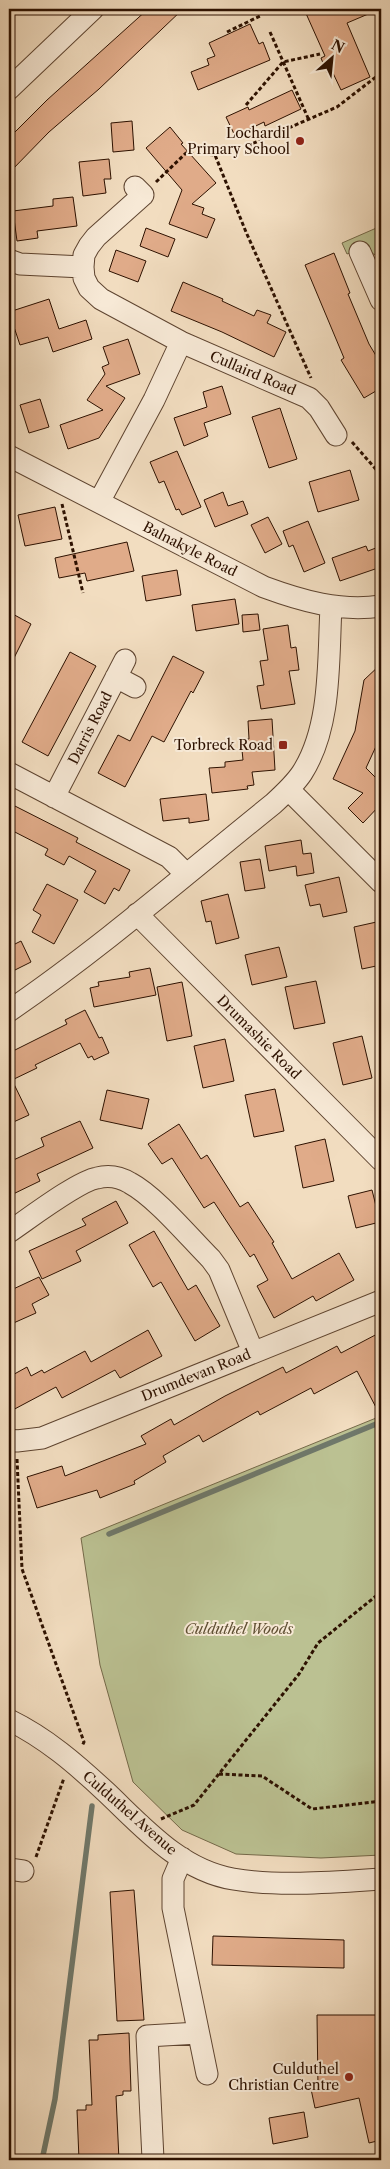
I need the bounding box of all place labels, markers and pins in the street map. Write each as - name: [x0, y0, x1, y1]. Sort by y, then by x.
- place label: Lochardil Primary School: [187, 124, 290, 158]
- marker: Lochardil Primary School: [294, 135, 306, 147]
- place label: Torbreck Road: [174, 736, 273, 754]
- marker: Torbreck Road: [277, 739, 289, 751]
- place label: Culduthel Christian Centre: [228, 2060, 339, 2094]
- marker: Culduthel Christian Centre: [343, 2071, 355, 2083]

